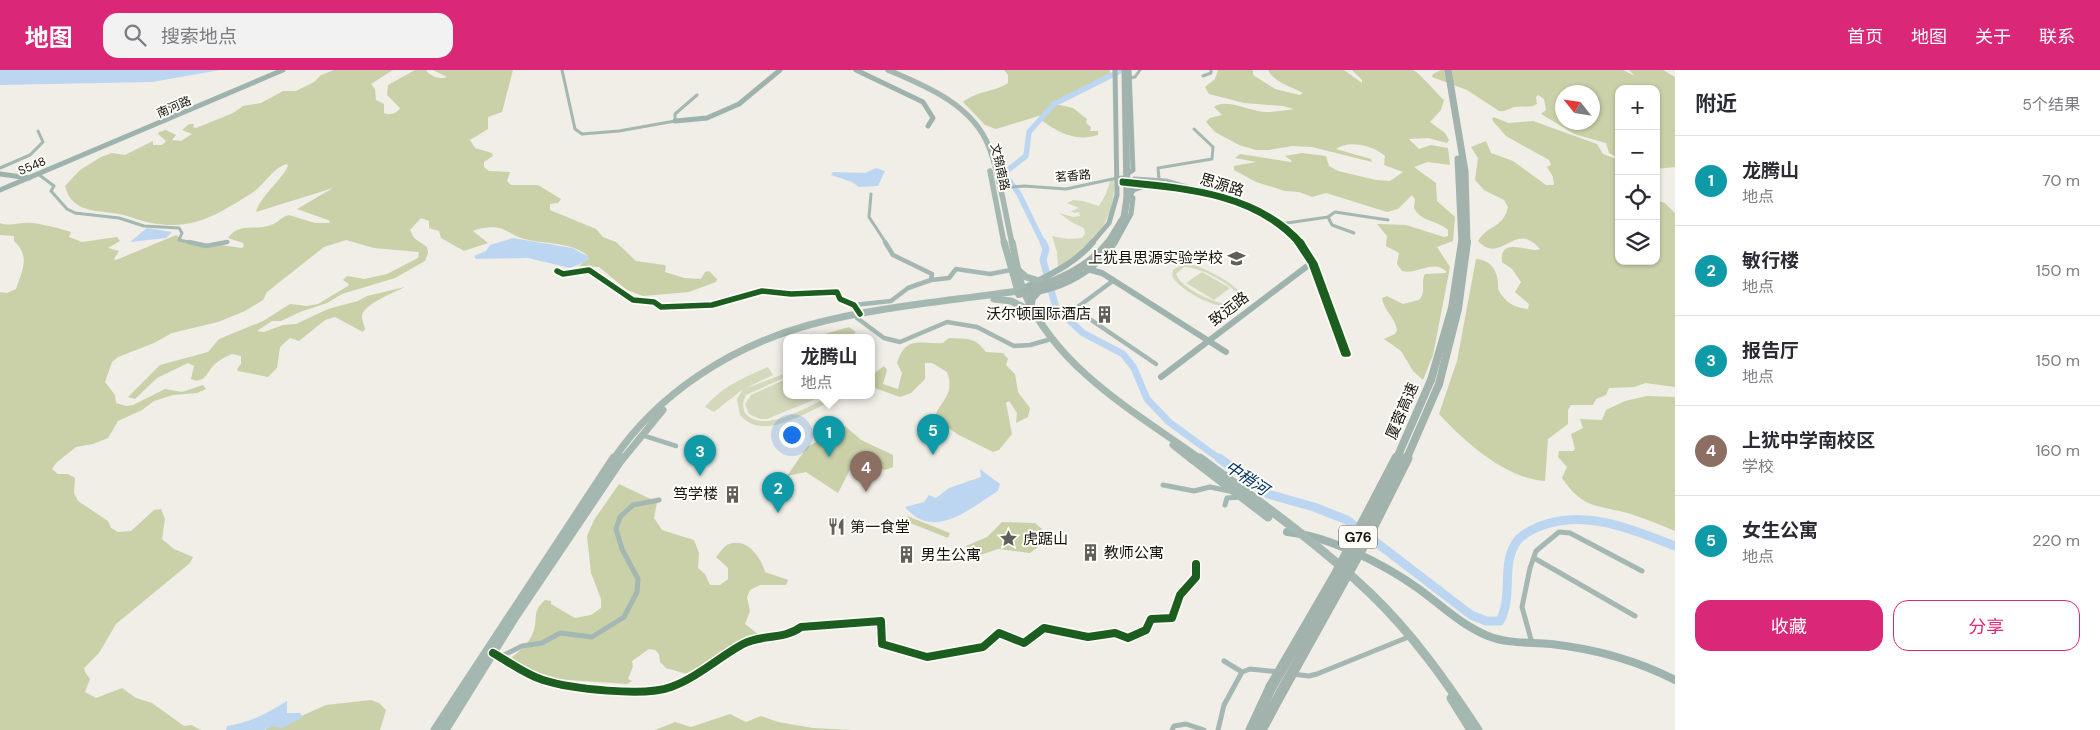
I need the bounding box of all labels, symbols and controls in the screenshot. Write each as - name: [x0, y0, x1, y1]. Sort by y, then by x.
- search box: [103, 13, 453, 58]
- icon: search: [121, 21, 149, 49]
- text: 地图: [25, 22, 73, 53]
- text: 搜索地点: [161, 24, 237, 49]
- text: 首页: [1847, 25, 1883, 49]
- text: 地图: [1911, 25, 1947, 49]
- text: 关于: [1975, 25, 2011, 49]
- text: 联系: [2039, 25, 2075, 49]
- north arrow: [1555, 85, 1600, 130]
- map controls: [1615, 85, 1660, 265]
- button: +: [1615, 85, 1660, 130]
- text: 附近: [1695, 90, 1737, 118]
- street label: 南河路: [154, 93, 194, 121]
- text: 5个结果: [2022, 94, 2080, 115]
- button: −: [1615, 130, 1660, 175]
- street label: 文锦南路: [987, 142, 1013, 192]
- street label: S548: [16, 153, 48, 179]
- text: 龙腾山: [1742, 158, 1799, 183]
- street label: 茗香路: [1054, 166, 1092, 186]
- street label: 思源路: [1198, 169, 1246, 201]
- text: 1: [1708, 170, 1714, 191]
- text: 70 m: [2042, 170, 2080, 191]
- button: locate: [1615, 175, 1660, 220]
- text: 地点: [1742, 186, 1774, 207]
- button: layers: [1615, 220, 1660, 265]
- place label: 上犹县思源实验学校: [1088, 248, 1223, 268]
- school or university icon: 上犹县思源实验学校: [1227, 248, 1247, 268]
- text: 敏行楼: [1742, 248, 1799, 273]
- text: 2: [1706, 260, 1716, 281]
- text: 150 m: [2036, 260, 2080, 281]
- text: 地点: [1742, 276, 1774, 297]
- street label: 致远路: [1205, 287, 1253, 331]
- place label: 沃尔顿国际酒店: [986, 304, 1091, 324]
- building icon: 沃尔顿国际酒店: [1095, 304, 1115, 324]
- popup: [783, 334, 875, 399]
- text: 报告厅: [1742, 338, 1799, 363]
- text: 龙腾山: [800, 344, 858, 369]
- text: 3: [1706, 350, 1716, 371]
- text: 150 m: [2036, 350, 2080, 371]
- text: 地点: [1742, 366, 1774, 387]
- text: 地点: [800, 372, 833, 393]
- street label: 厦蓉高速: [1381, 379, 1423, 443]
- pin: 5: [917, 414, 949, 455]
- pin: 1: [813, 416, 845, 457]
- your location: [779, 422, 805, 448]
- text: 上犹中学南校区: [1742, 428, 1875, 453]
- pin: 3: [684, 435, 716, 476]
- text: 4: [1706, 440, 1716, 461]
- text: 160 m: [2036, 440, 2080, 461]
- pin: 4: [850, 451, 882, 492]
- water label: 中稍河: [1221, 456, 1275, 502]
- text: 学校: [1742, 456, 1774, 477]
- pin: 2: [762, 472, 794, 513]
- place label: 笃学楼: [673, 484, 718, 504]
- building icon: 笃学楼: [722, 484, 742, 504]
- restaurant icon: 第一食堂: [826, 517, 846, 537]
- place label: 第一食堂: [850, 517, 910, 537]
- text: 女生公寓: [1742, 518, 1818, 543]
- road number: G76: [1339, 526, 1377, 548]
- place icon: 虎踞山: [999, 529, 1019, 549]
- place label: 虎踞山: [1023, 529, 1068, 549]
- text: 5: [1706, 530, 1716, 551]
- text: 220 m: [2032, 530, 2080, 551]
- building icon: 教师公寓: [1080, 543, 1100, 563]
- place label: 教师公寓: [1104, 543, 1164, 563]
- building icon: 男生公寓: [897, 545, 917, 565]
- place label: 男生公寓: [921, 545, 981, 565]
- text: 地点: [1742, 546, 1774, 567]
- button: 收藏: [1695, 600, 1883, 651]
- button: 分享: [1893, 600, 2080, 651]

